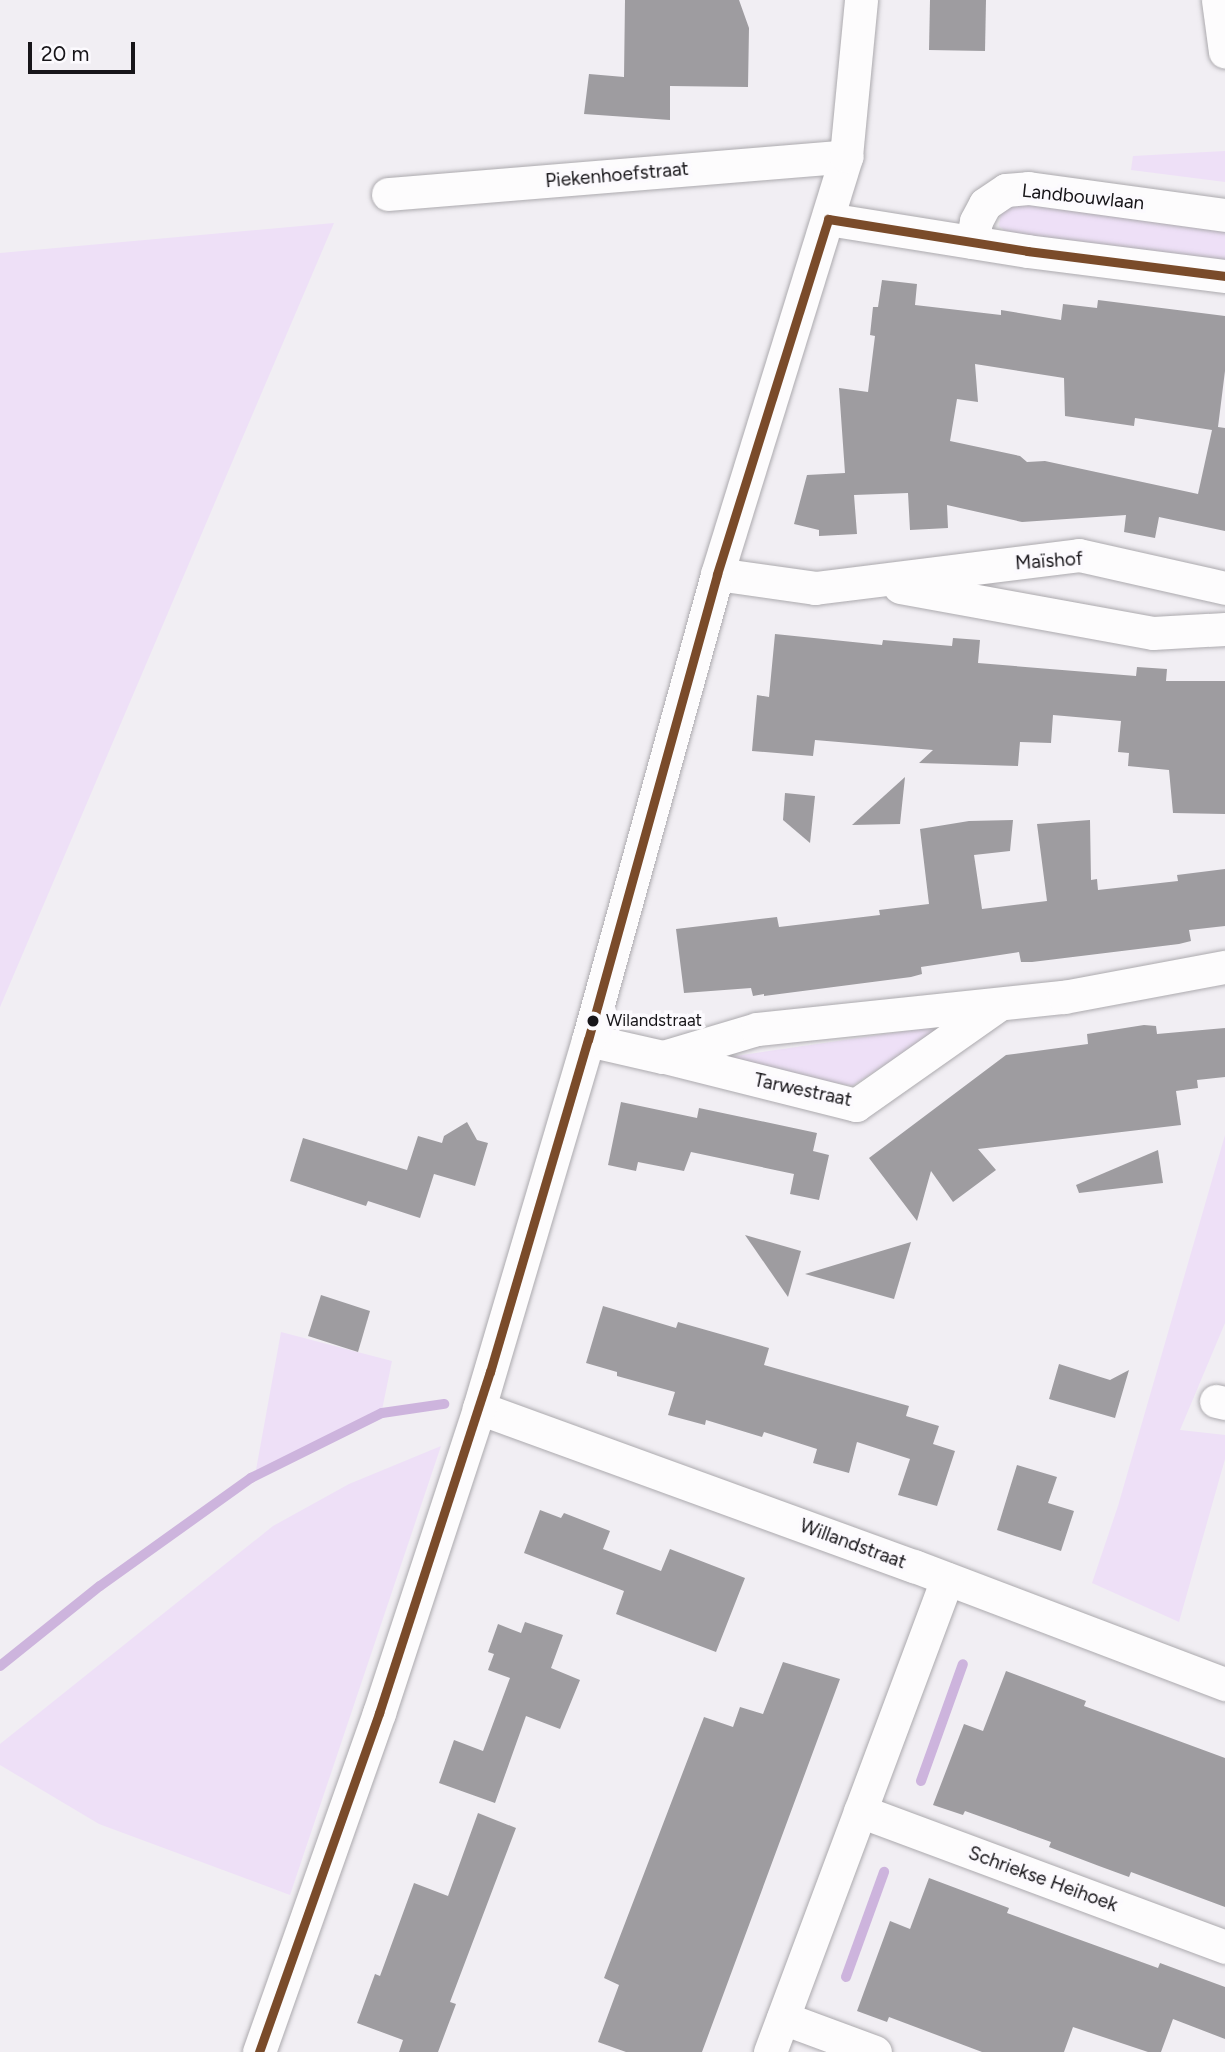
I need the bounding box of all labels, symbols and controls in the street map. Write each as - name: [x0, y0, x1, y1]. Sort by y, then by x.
- scale bar: [32, 28, 138, 72]
- text: 20 m: [41, 41, 89, 66]
- street label: Piekenhoefstraat: [544, 157, 690, 193]
- street label: Landbouwlaan: [1021, 179, 1145, 215]
- street label: Maïshof: [1014, 547, 1084, 575]
- place label: Wilandstraat: [606, 1011, 702, 1031]
- marker: Wilandstraat: [586, 1014, 600, 1028]
- street label: Tarwestraat: [752, 1069, 854, 1111]
- street label: Willandstraat: [797, 1514, 909, 1574]
- street label: Schriekse Heihoek: [965, 1841, 1121, 1917]

